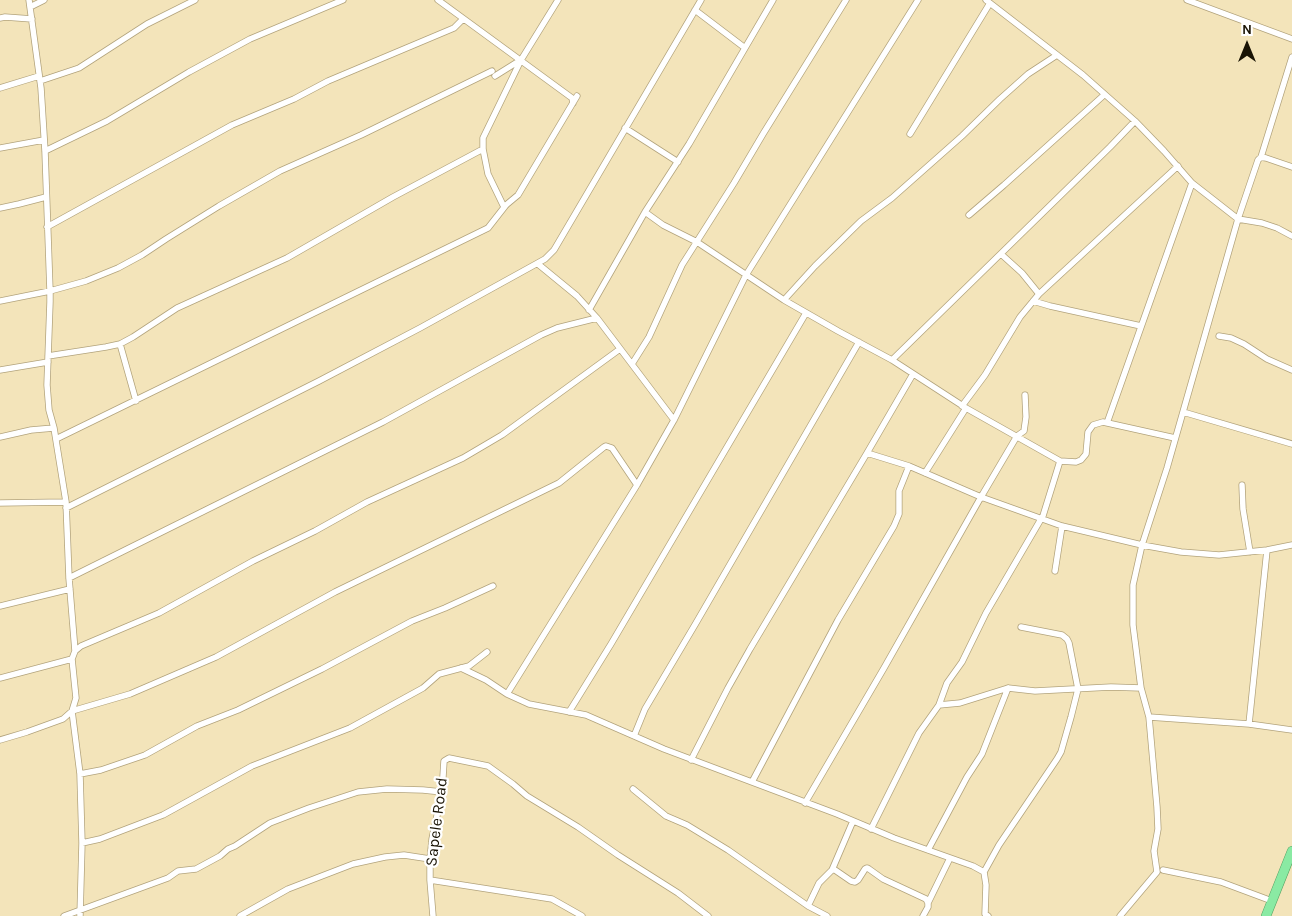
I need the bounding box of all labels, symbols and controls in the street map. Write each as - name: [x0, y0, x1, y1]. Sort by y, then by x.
- north arrow: [1222, 20, 1272, 70]
- text: N: [1242, 21, 1252, 38]
- street label: Sapele Road: [422, 776, 452, 868]

